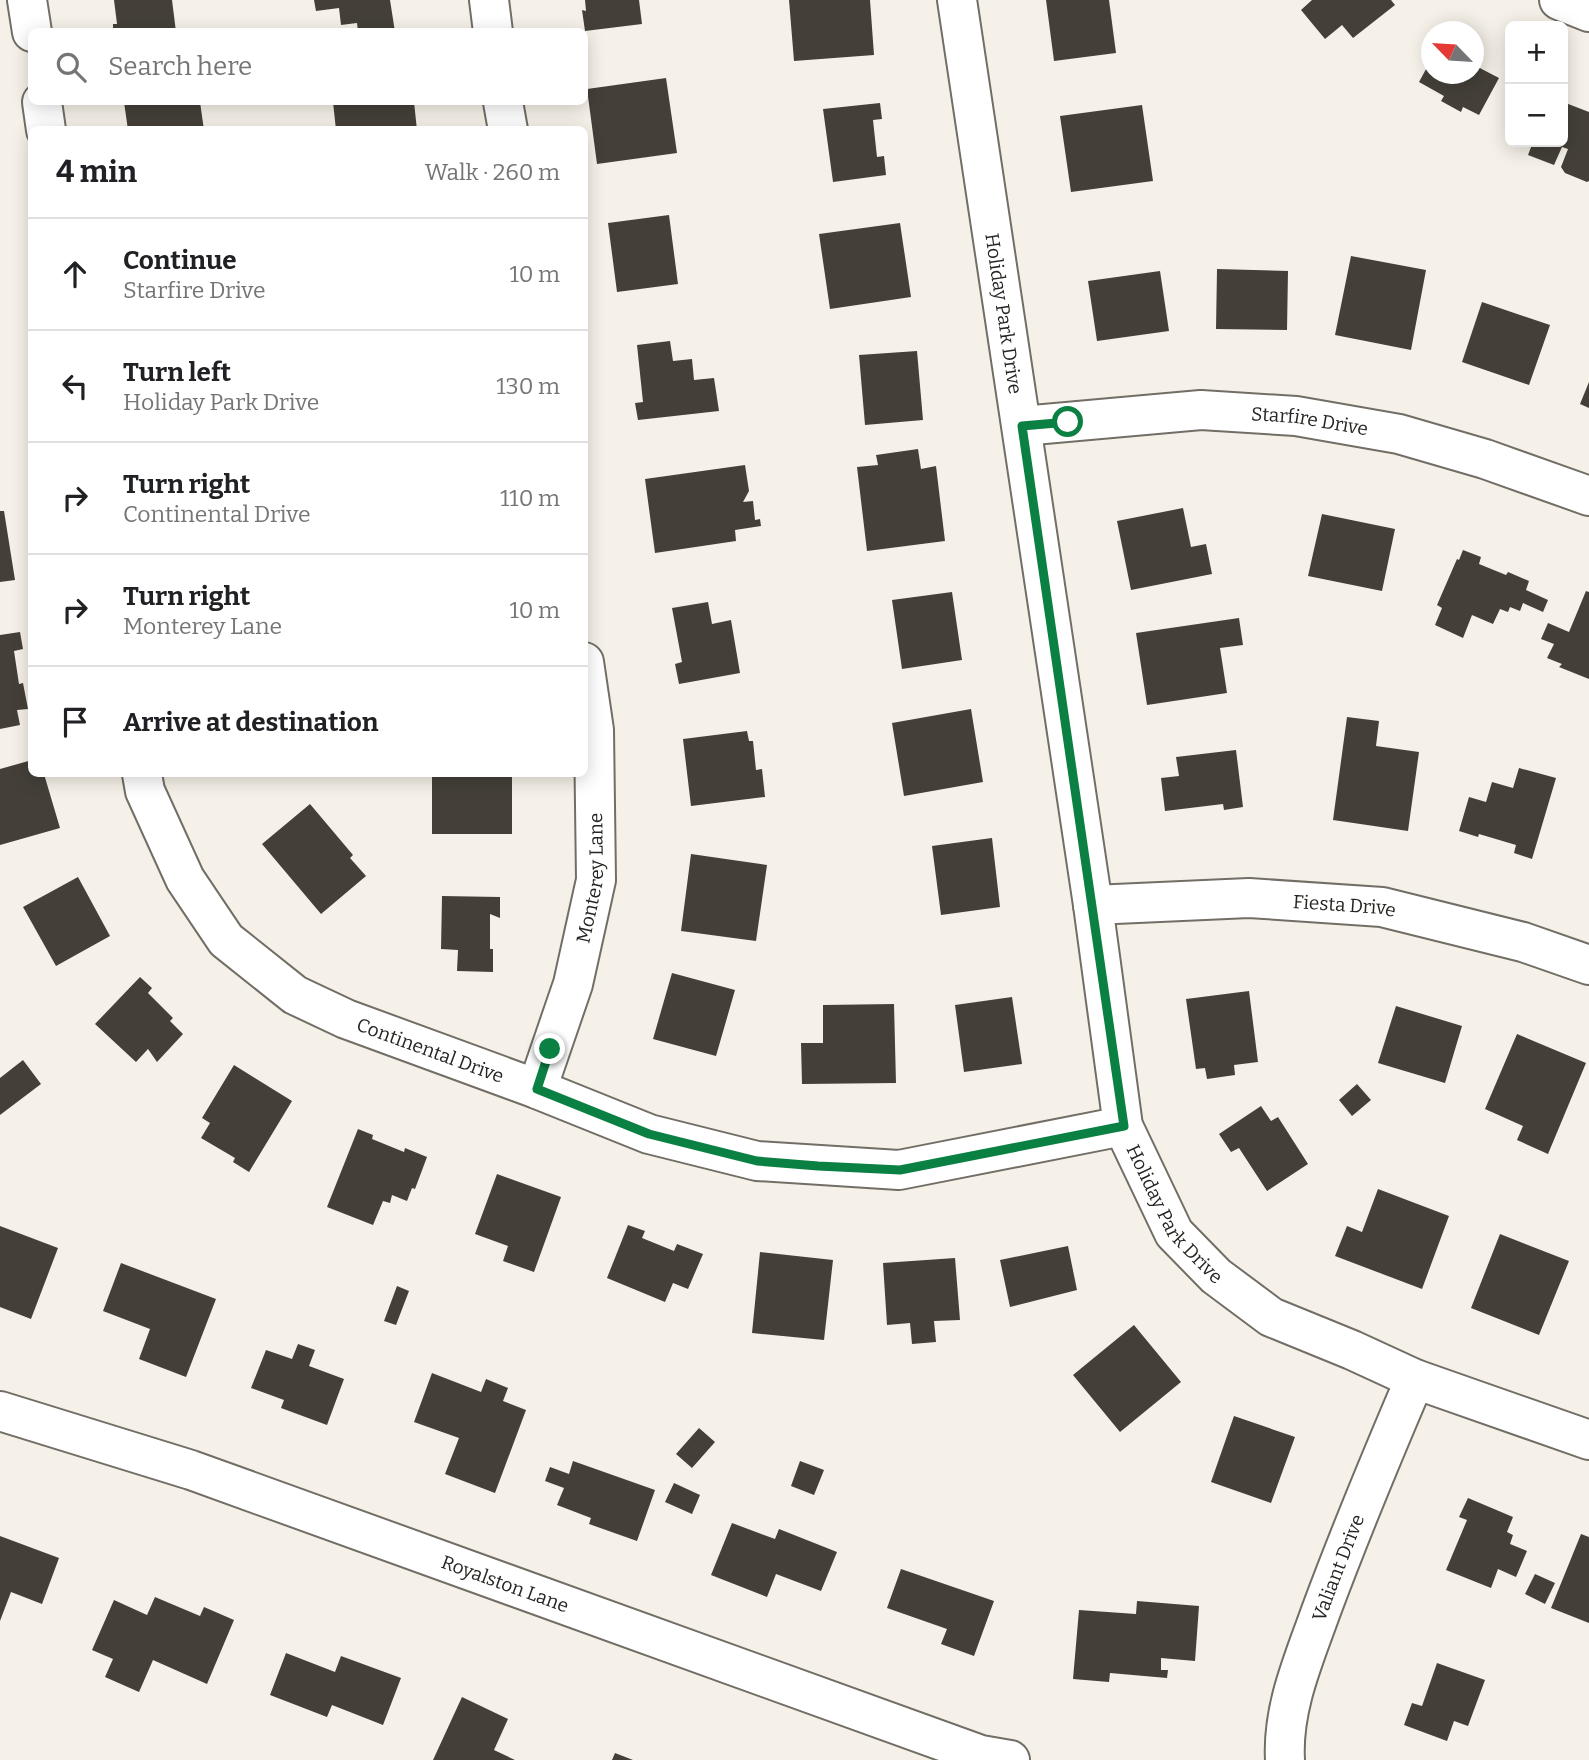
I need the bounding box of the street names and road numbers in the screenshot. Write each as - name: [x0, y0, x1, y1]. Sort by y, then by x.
- street label: Holiday Park Drive: [980, 232, 1027, 396]
- street label: Starfire Drive: [1250, 402, 1370, 440]
- street label: Monterey Lane: [571, 813, 608, 945]
- street label: Fiesta Drive: [1292, 890, 1398, 922]
- street label: Continental Drive: [354, 1013, 507, 1088]
- street label: Holiday Park Drive: [1121, 1141, 1227, 1289]
- street label: Valiant Drive: [1307, 1511, 1369, 1624]
- street label: Royalston Lane: [438, 1550, 572, 1617]

